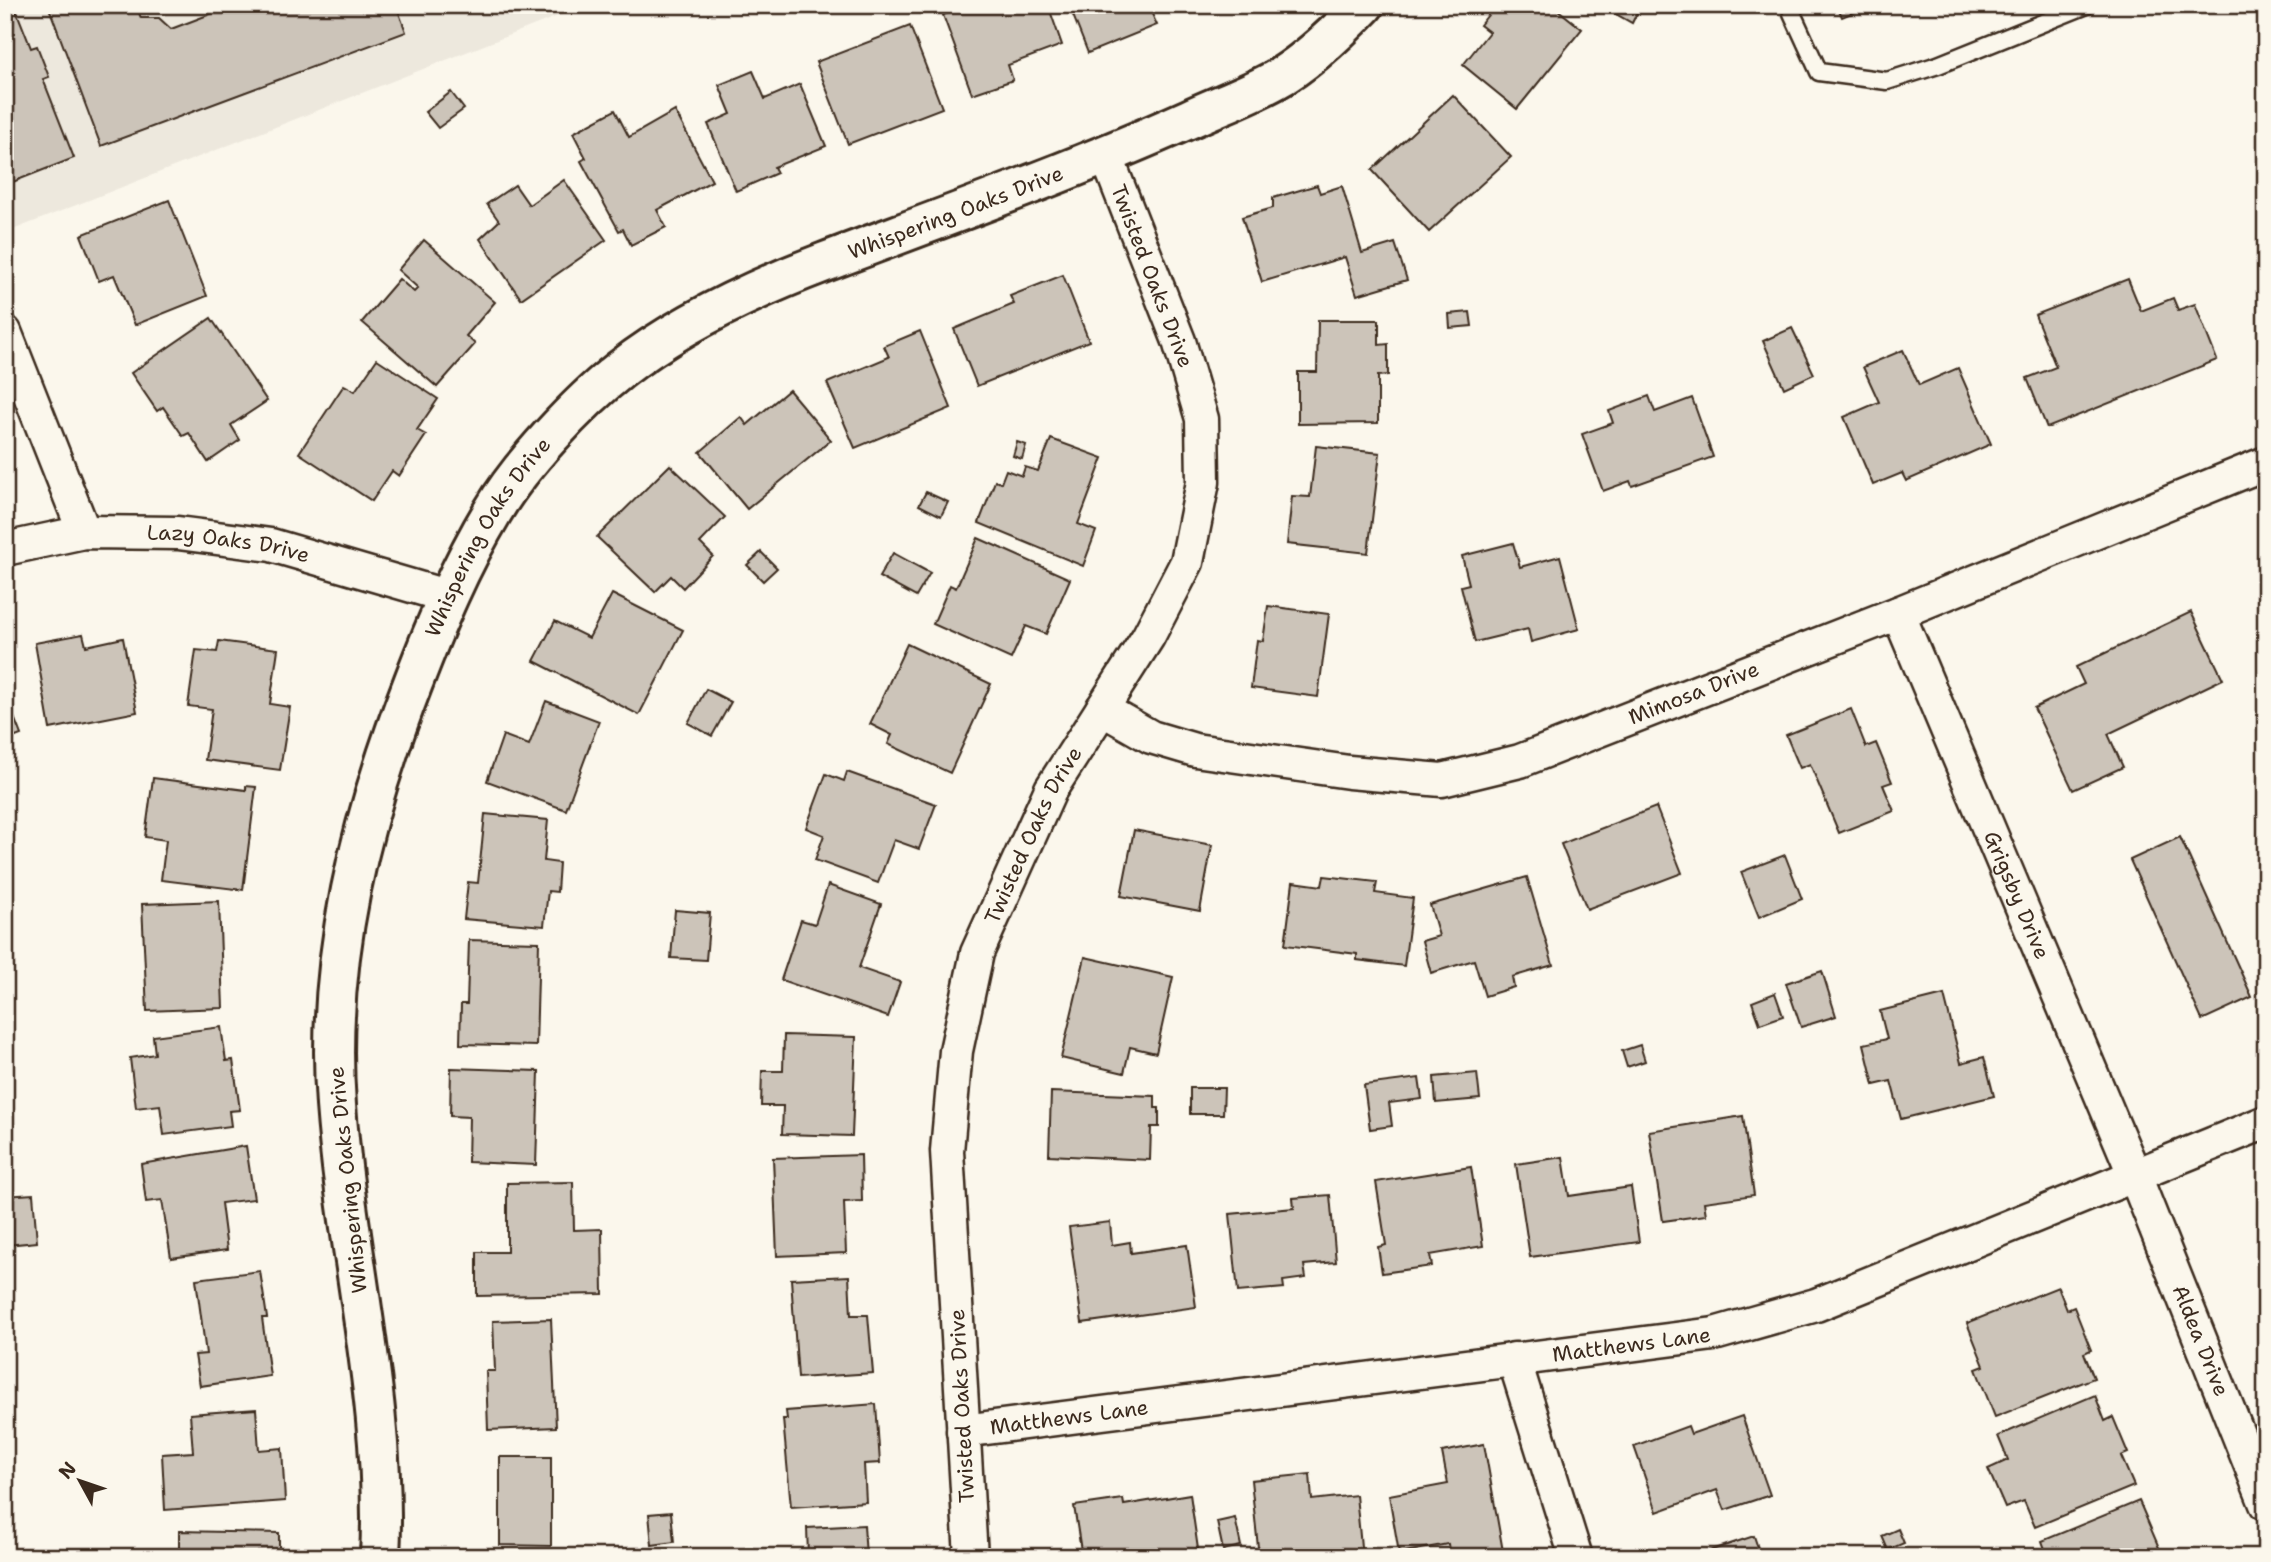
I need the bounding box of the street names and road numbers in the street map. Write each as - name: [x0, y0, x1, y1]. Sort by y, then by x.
- street label: Whispering Oaks Drive: [844, 159, 1067, 266]
- street label: Twisted Oaks Drive: [1104, 180, 1200, 372]
- street label: Whispering Oaks Drive: [419, 431, 557, 641]
- street label: Lazy Oaks Drive: [147, 519, 313, 570]
- street label: Mimosa Drive: [1624, 655, 1763, 731]
- street label: Twisted Oaks Drive: [978, 741, 1089, 928]
- street label: Grigsby Drive: [1977, 827, 2056, 963]
- street label: Whispering Oaks Drive: [322, 1065, 374, 1295]
- street label: Aldea Drive: [2166, 1281, 2236, 1400]
- street label: Twisted Oaks Drive: [943, 1308, 981, 1504]
- street label: Matthews Lane: [1551, 1321, 1712, 1369]
- street label: Matthews Lane: [988, 1393, 1150, 1441]

